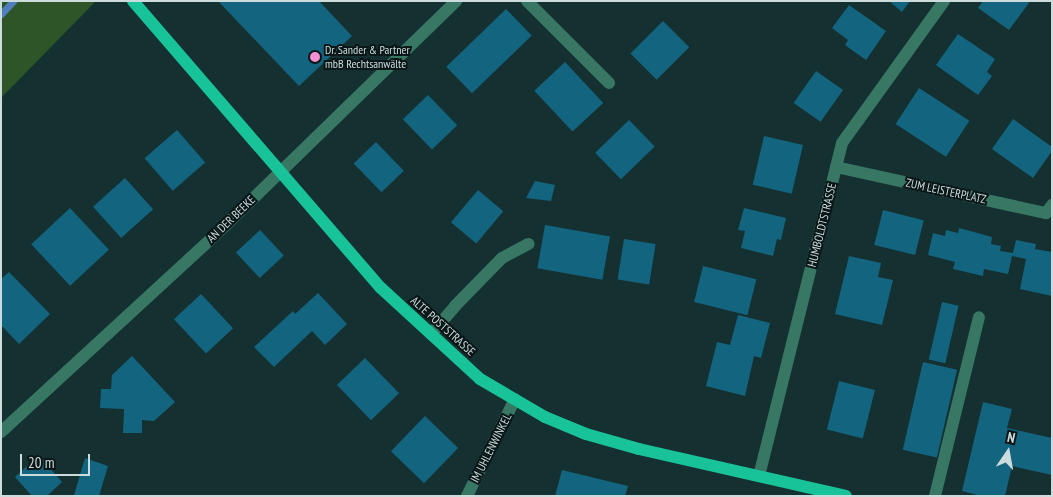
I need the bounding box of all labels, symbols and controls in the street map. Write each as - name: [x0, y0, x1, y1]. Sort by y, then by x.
- place label: Dr. Sander & Partner mbB Rechtsanwälte: [325, 43, 411, 71]
- marker: Dr. Sander & Partner mbB Rechtsanwälte: [309, 51, 321, 63]
- street label: ZUM LEISTERPLATZ: [904, 175, 988, 207]
- street label: HUMBOLDTSTRASSE: [805, 182, 839, 268]
- street label: AN DER BEEKE: [204, 192, 258, 246]
- street label: ALTE POSTSTRASSE: [408, 293, 478, 359]
- street label: IM UHLENWINKEL: [467, 411, 515, 485]
- north arrow: [983, 427, 1033, 477]
- text: N: [1006, 428, 1017, 447]
- scale bar: [22, 444, 92, 476]
- text: 20 m: [28, 453, 54, 472]

